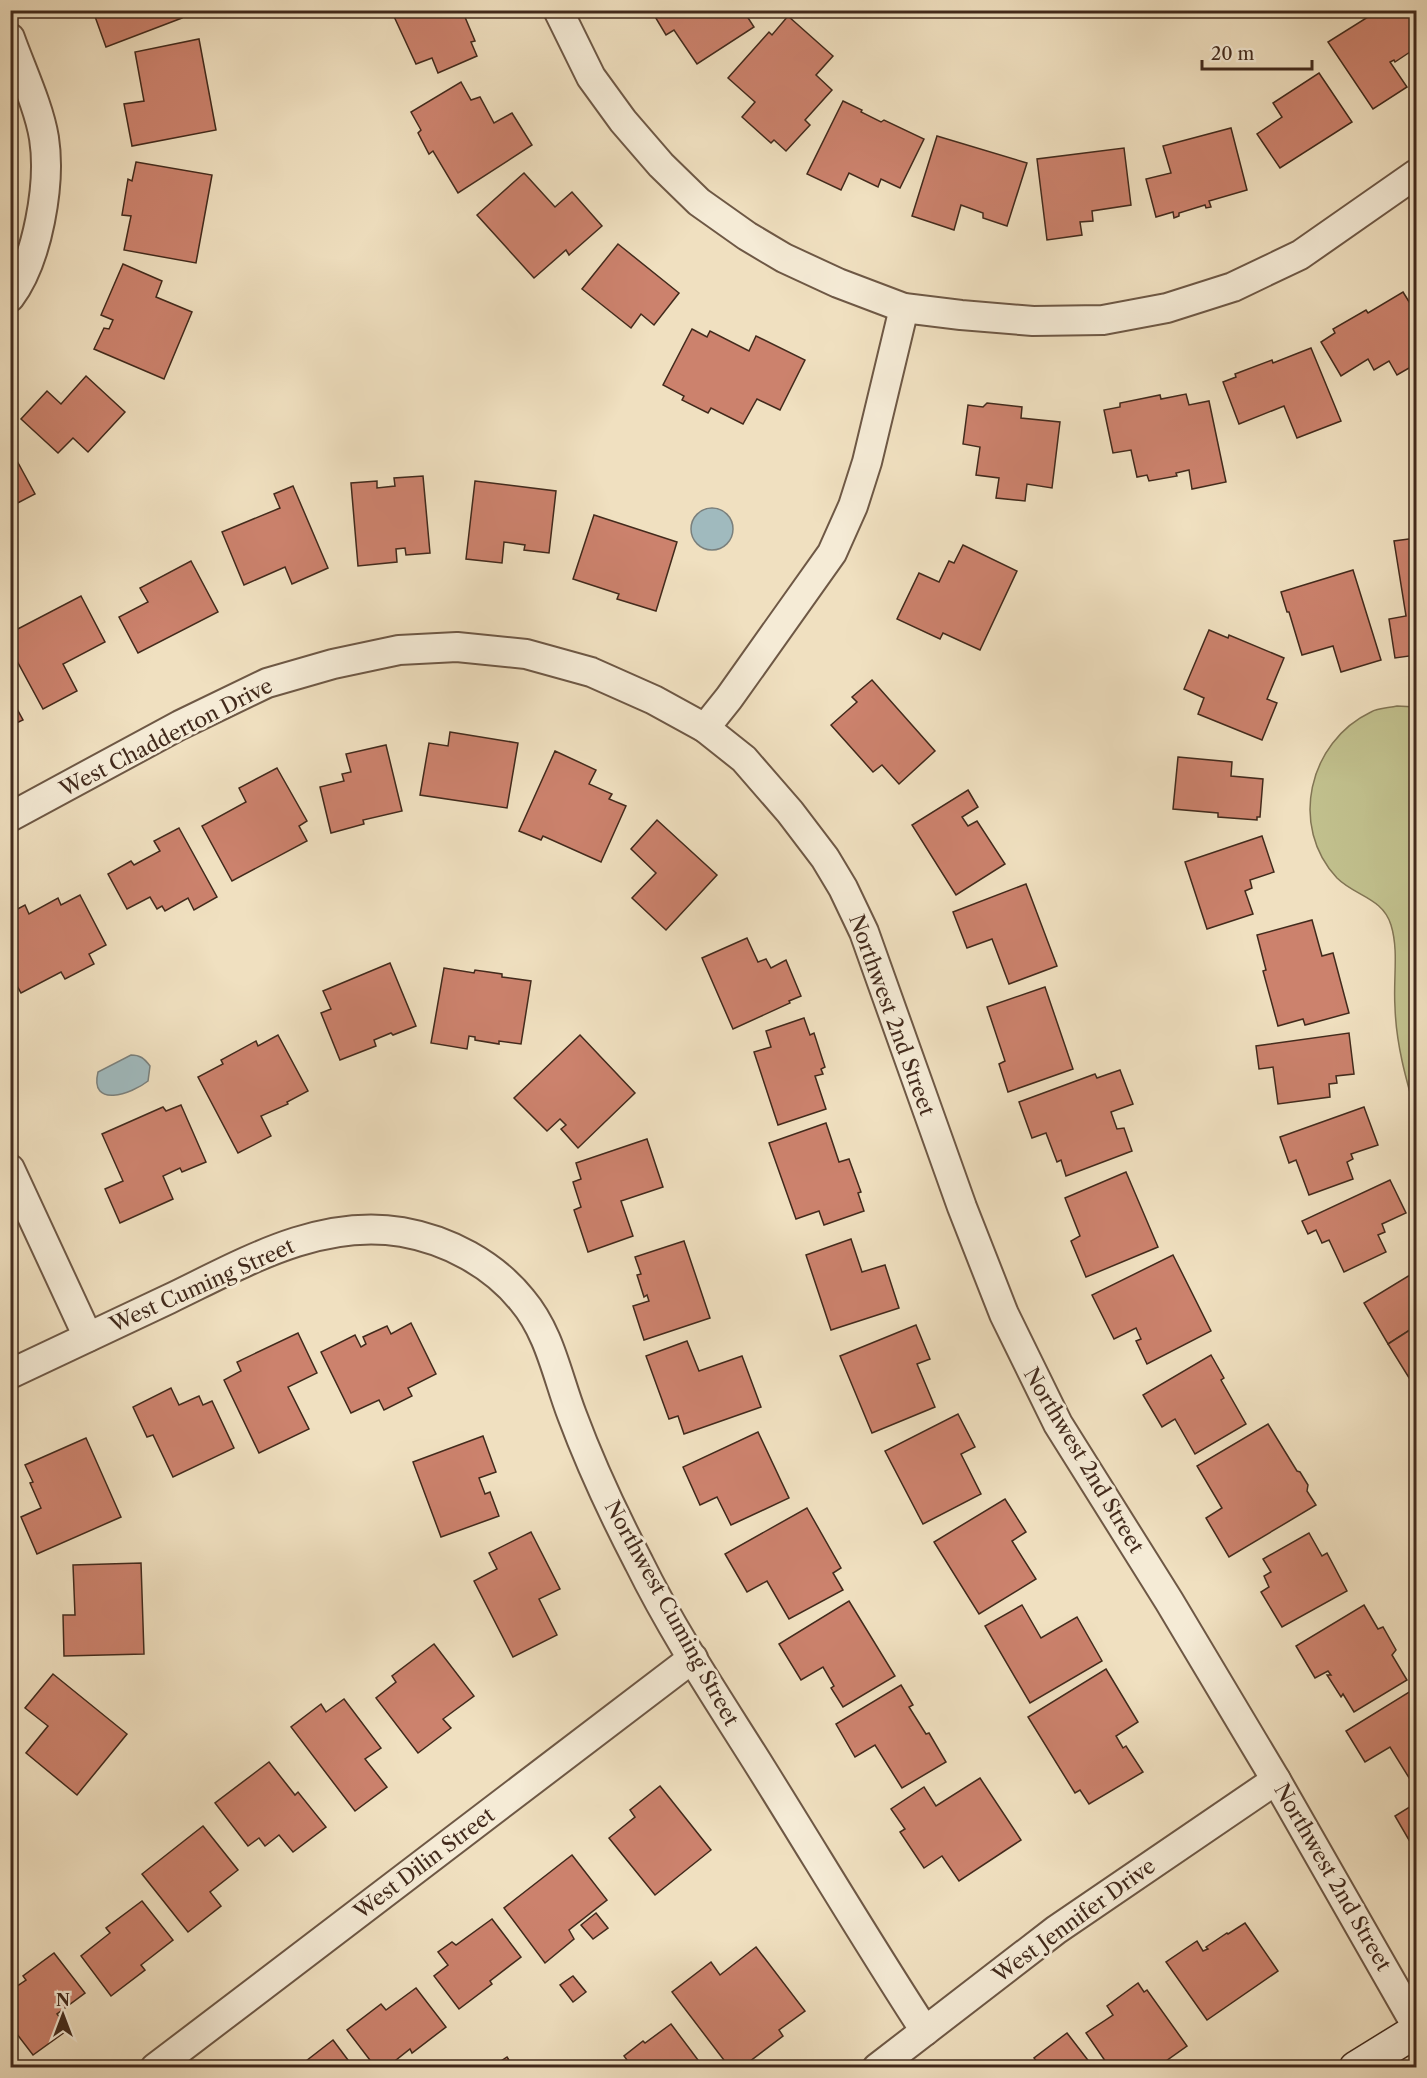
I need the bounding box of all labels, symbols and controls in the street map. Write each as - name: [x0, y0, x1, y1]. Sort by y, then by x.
- scale bar: [1202, 33, 1312, 71]
- text: 20 m: [1211, 43, 1255, 65]
- street label: West Chadderton Drive: [55, 672, 276, 802]
- street label: Northwest 2nd Street: [844, 911, 940, 1120]
- street label: West Cuming Street: [105, 1233, 299, 1337]
- street label: Northwest 2nd Street: [1019, 1363, 1150, 1558]
- street label: Northwest Cuming Street: [600, 1496, 745, 1730]
- street label: Northwest 2nd Street: [1269, 1779, 1397, 1976]
- street label: West Dilin Street: [348, 1802, 500, 1925]
- street label: West Jennifer Drive: [987, 1853, 1160, 1988]
- north arrow: [33, 1985, 93, 2045]
- text: N: [56, 1990, 70, 2010]

